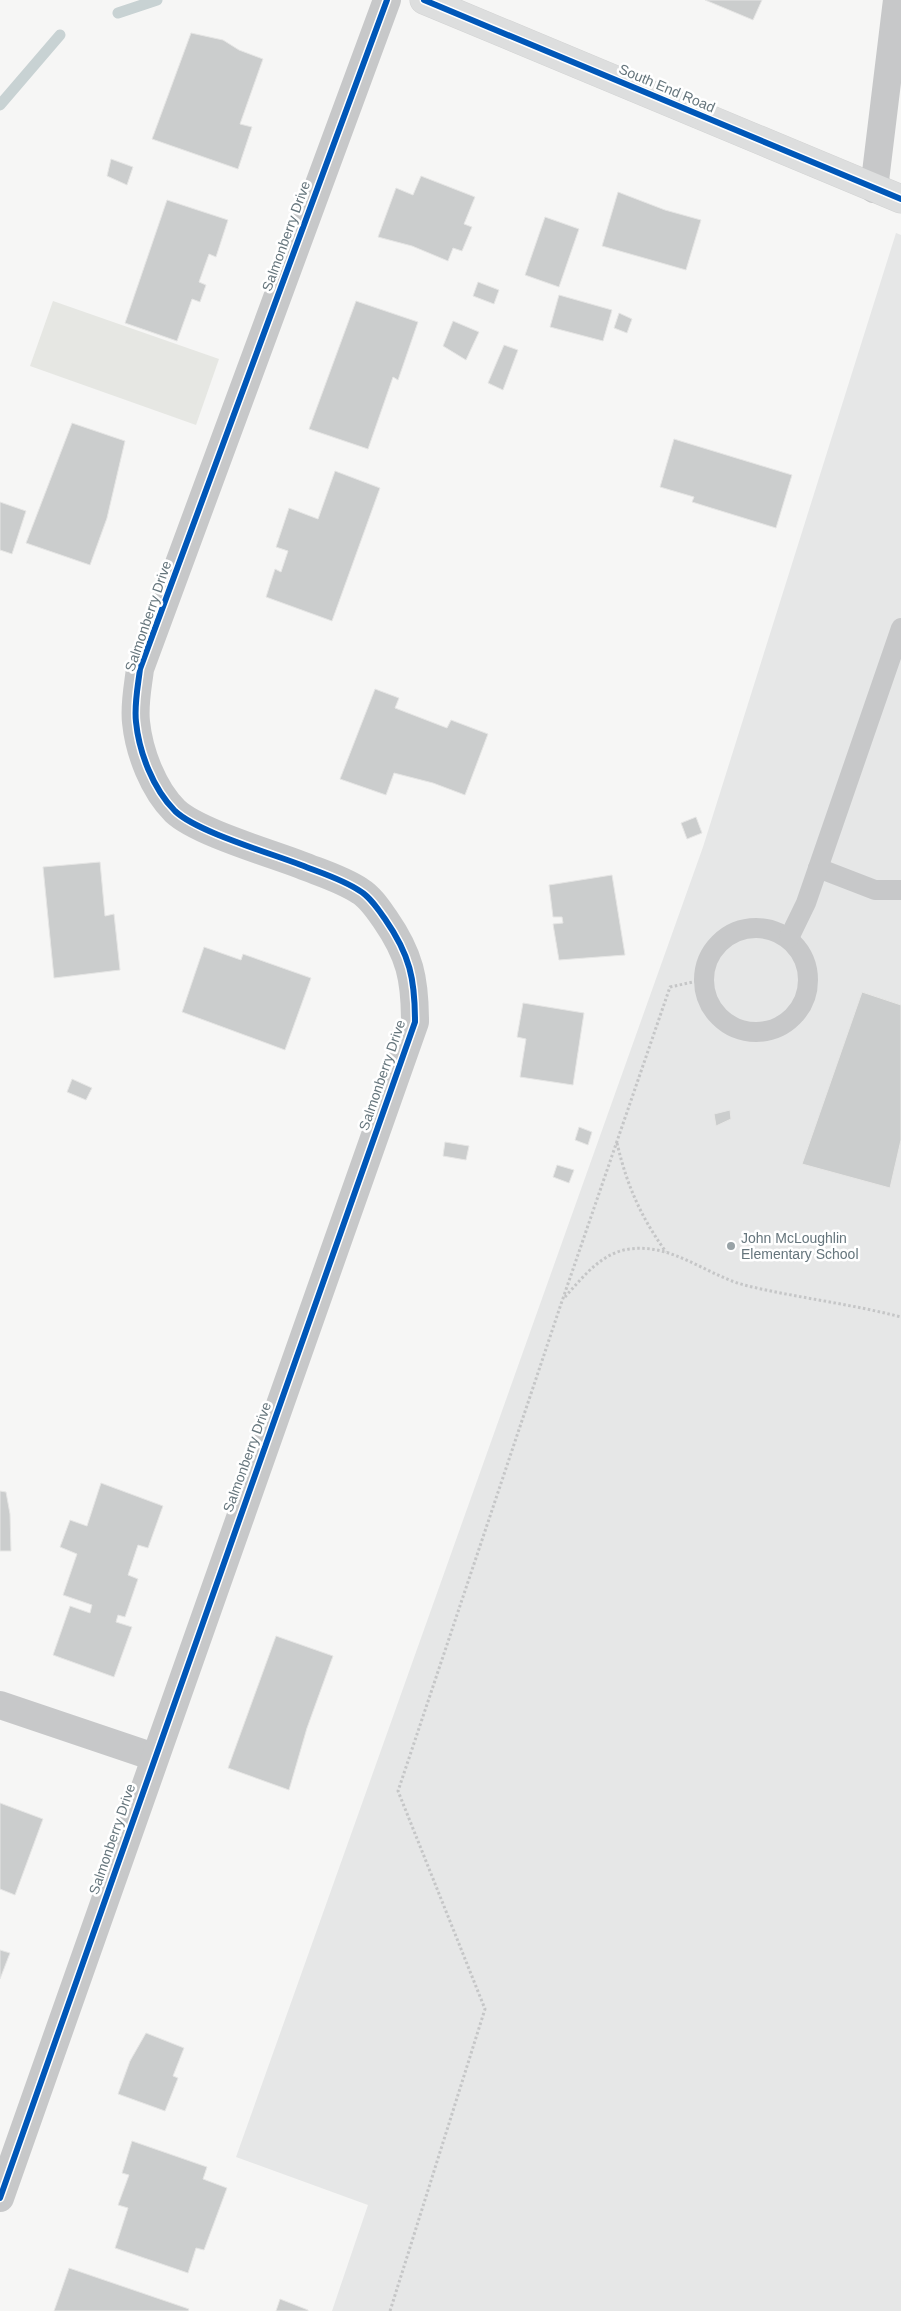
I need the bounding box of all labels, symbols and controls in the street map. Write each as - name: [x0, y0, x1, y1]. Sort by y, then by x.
- street label: South End Road: [617, 61, 717, 115]
- street label: Salmonberry Drive: [259, 179, 313, 293]
- street label: Salmonberry Drive: [122, 558, 175, 673]
- street label: Salmonberry Drive: [356, 1017, 409, 1132]
- place label: John McLoughlin Elementary School: [741, 1230, 859, 1262]
- marker: John McLoughlin Elementary School: [725, 1240, 737, 1252]
- street label: Salmonberry Drive: [220, 1400, 274, 1514]
- street label: Salmonberry Drive: [86, 1781, 139, 1896]

